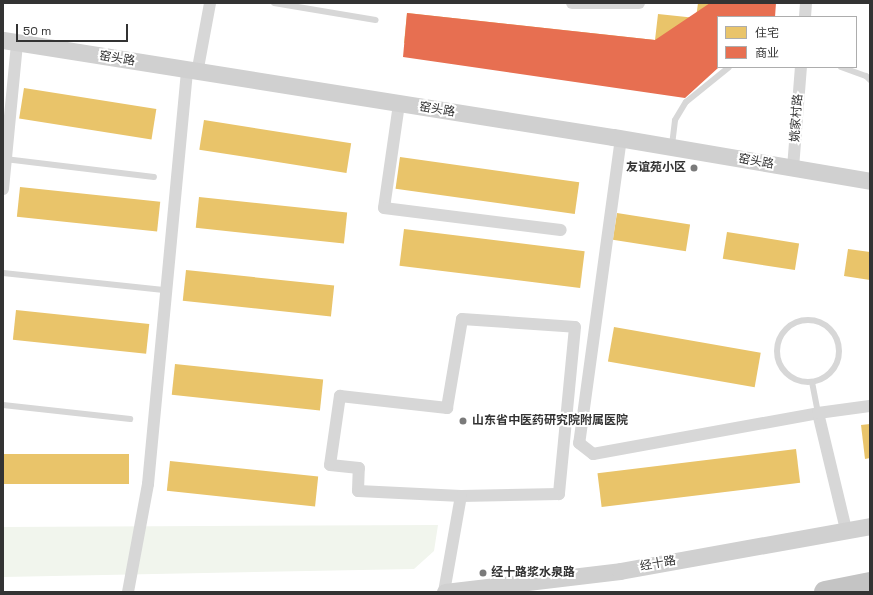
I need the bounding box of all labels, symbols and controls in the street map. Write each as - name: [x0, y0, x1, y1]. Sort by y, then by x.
- scale bar: [18, 16, 130, 42]
- legend: [717, 16, 857, 68]
- text: 50 m: [23, 23, 51, 39]
- text: 住宅: [755, 25, 779, 41]
- text: 商业: [755, 45, 779, 61]
- street label: 窑头路: [98, 49, 136, 69]
- street label: 姚家村路: [788, 94, 806, 142]
- street label: 窑头路: [418, 100, 456, 120]
- street label: 窑头路: [737, 152, 775, 172]
- place label: 友谊苑小区: [626, 161, 686, 175]
- marker: 友谊苑小区: [689, 163, 699, 173]
- place label: 山东省中医药研究院附属医院: [472, 414, 628, 428]
- marker: 山东省中医药研究院附属医院: [457, 415, 469, 427]
- street label: 经十路: [639, 554, 677, 574]
- place label: 经十路浆水泉路: [491, 566, 575, 580]
- marker: 经十路浆水泉路: [478, 568, 488, 578]

